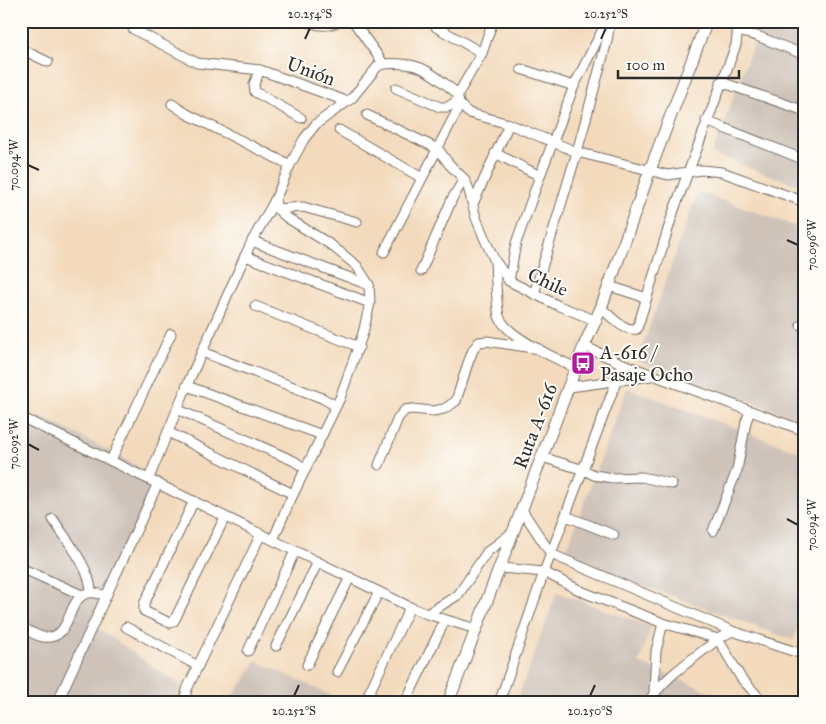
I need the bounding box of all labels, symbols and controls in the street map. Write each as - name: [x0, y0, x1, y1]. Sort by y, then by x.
- text: 20.254°S: [288, 7, 332, 21]
- text: 20.252°S: [584, 7, 628, 21]
- scale bar: [618, 48, 740, 80]
- street label: Unión: [284, 52, 338, 90]
- text: 100 m: [626, 56, 666, 74]
- text: 70.094°W: [7, 139, 21, 191]
- text: 70.096°W: [805, 219, 819, 271]
- street label: Chile: [524, 263, 572, 301]
- place label: A-616 / Pasaje Ocho: [599, 341, 693, 386]
- bus stop icon: A-616 / Pasaje Ocho: [570, 350, 596, 376]
- street label: Ruta A-616: [508, 379, 562, 472]
- text: 70.092°W: [7, 418, 21, 469]
- text: 70.094°W: [805, 499, 819, 551]
- text: 20.252°S: [272, 704, 316, 718]
- text: 20.250°S: [567, 704, 613, 718]

